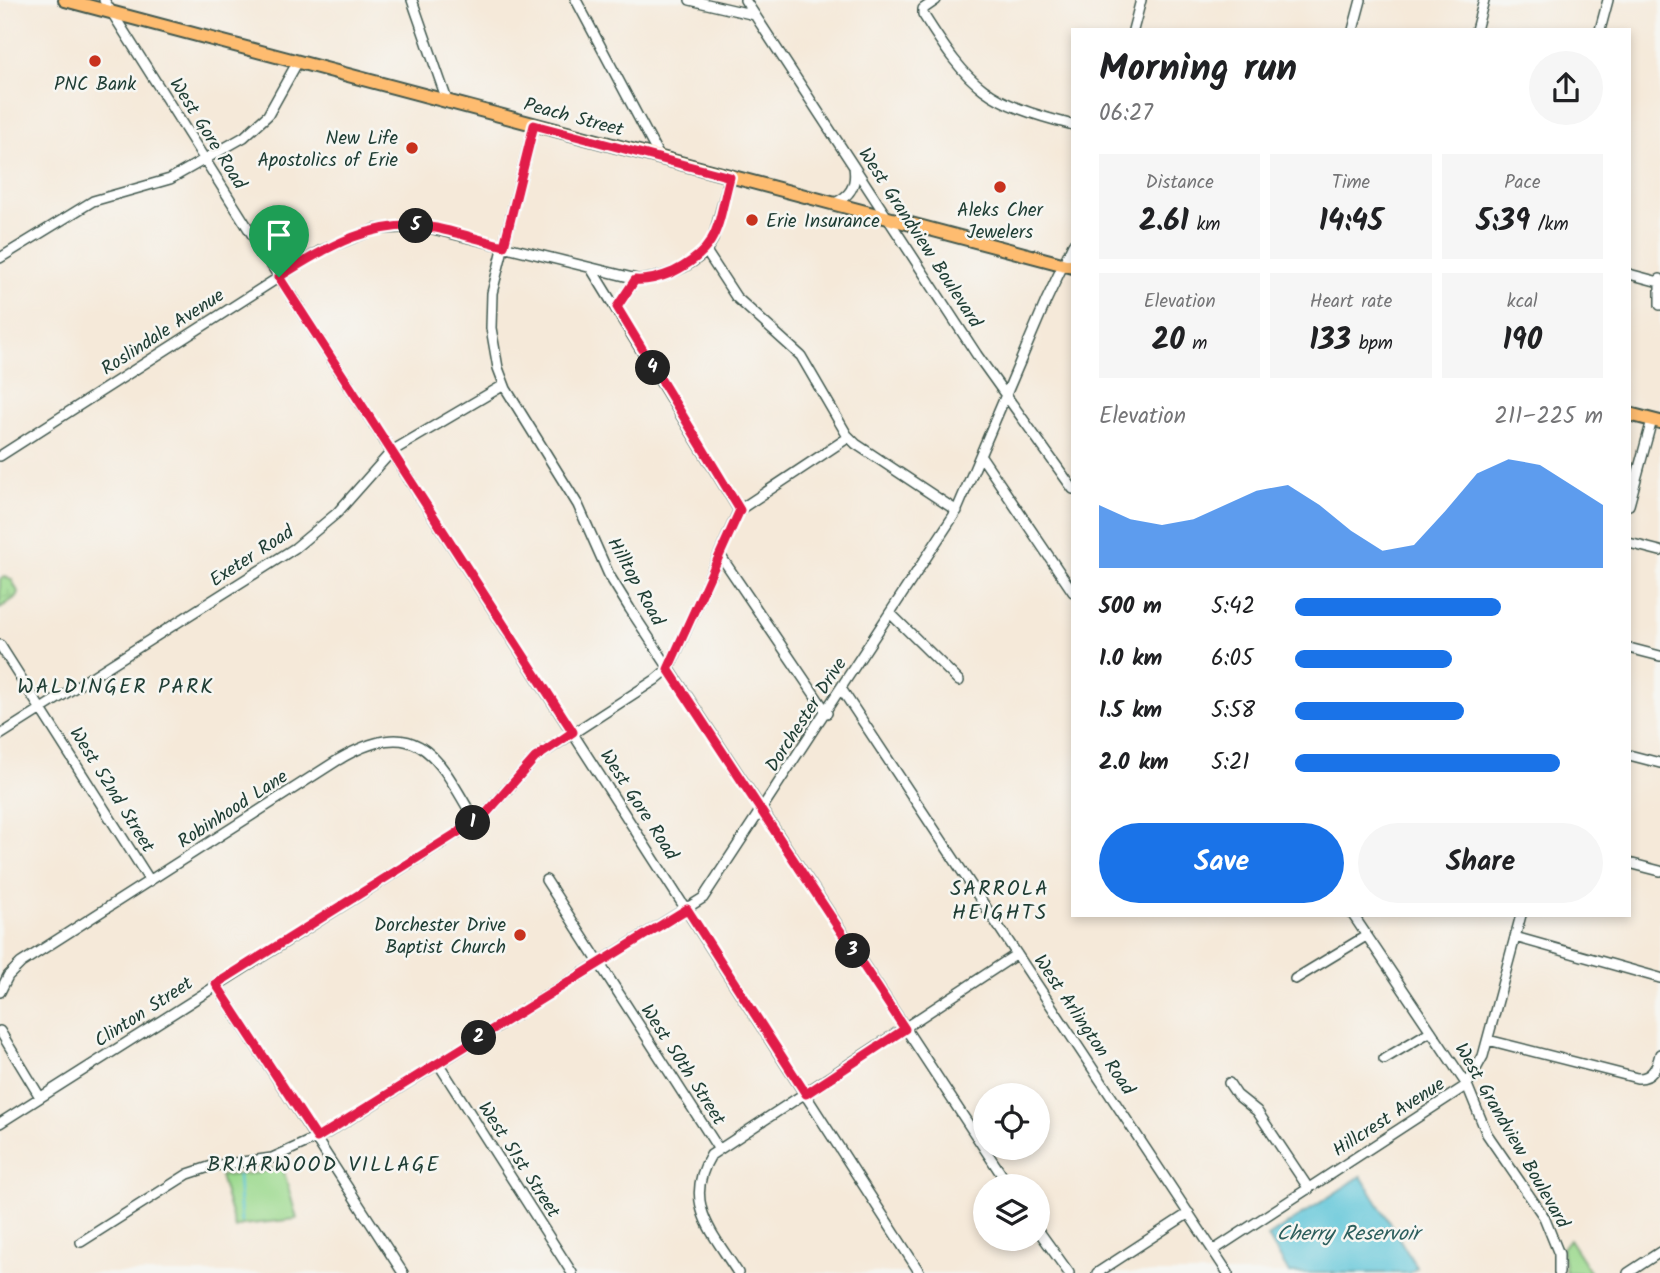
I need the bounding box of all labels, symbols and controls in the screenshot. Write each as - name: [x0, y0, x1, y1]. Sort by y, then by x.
- text: Morning run: [1099, 40, 1297, 100]
- button: share: [1529, 51, 1603, 125]
- marker: PNC Bank: [87, 53, 103, 69]
- place label: PNC Bank: [54, 70, 136, 100]
- street label: West Gore Road: [161, 72, 254, 196]
- street label: Peach Street: [520, 90, 627, 146]
- text: 06:27: [1099, 96, 1153, 132]
- place label: New Life Apostolics of Erie: [258, 124, 398, 176]
- marker: New Life Apostolics of Erie: [404, 140, 420, 156]
- street label: West Grandview Boulevard: [850, 142, 989, 335]
- text: Distance: [1146, 168, 1214, 198]
- text: Time: [1332, 168, 1370, 198]
- text: Pace: [1504, 168, 1540, 198]
- marker: Aleks Cher Jewelers: [992, 179, 1008, 195]
- place label: Aleks Cher Jewelers: [957, 196, 1045, 248]
- text: 2.61: [1139, 198, 1189, 246]
- text: 14:45: [1319, 198, 1383, 246]
- text: 5:39: [1476, 198, 1530, 246]
- pin: [249, 205, 309, 277]
- place label: Erie Insurance: [766, 207, 880, 237]
- pin: 5: [398, 208, 434, 244]
- text: 5: [411, 210, 420, 240]
- text: km: [1189, 210, 1220, 240]
- text: /km: [1530, 210, 1569, 240]
- marker: Erie Insurance: [744, 212, 760, 228]
- icon: arrive: [260, 216, 298, 254]
- street label: Roslindale Avenue: [95, 281, 231, 384]
- text: Elevation: [1144, 287, 1216, 317]
- text: Heart rate: [1310, 287, 1392, 317]
- text: kcal: [1507, 287, 1538, 317]
- text: 20: [1152, 317, 1185, 365]
- text: 133: [1309, 317, 1351, 365]
- text: 190: [1503, 317, 1542, 365]
- text: m: [1185, 329, 1207, 359]
- text: bpm: [1351, 329, 1393, 359]
- pin: 4: [636, 350, 670, 386]
- text: 4: [647, 352, 658, 382]
- text: Elevation: [1099, 399, 1186, 435]
- text: 211–225 m: [1495, 399, 1603, 435]
- street label: Exeter Road: [204, 518, 301, 595]
- street label: Hilltop Road: [599, 532, 672, 632]
- text: 500 m: [1099, 589, 1162, 625]
- text: 5:42: [1211, 589, 1255, 625]
- text: 1.0 km: [1099, 641, 1162, 677]
- text: 6:05: [1211, 641, 1253, 677]
- street label: Dorchester Drive: [758, 651, 855, 779]
- district label: WALDINGER PARK: [17, 671, 215, 704]
- text: 1.5 km: [1099, 693, 1162, 729]
- text: 5:58: [1211, 693, 1255, 729]
- street label: West 52nd Street: [61, 721, 162, 859]
- street label: West Gore Road: [591, 744, 686, 867]
- text: 2.0 km: [1099, 745, 1169, 781]
- text: 5:21: [1211, 745, 1250, 781]
- street label: Robinhood Lane: [172, 762, 295, 857]
- pin: 1: [456, 806, 490, 840]
- text: 1: [470, 807, 475, 837]
- button: Save: [1099, 823, 1344, 903]
- button: Share: [1358, 823, 1603, 903]
- district label: SARROLA HEIGHTS: [950, 873, 1050, 930]
- place label: Dorchester Drive Baptist Church: [374, 911, 506, 963]
- marker: Dorchester Drive Baptist Church: [512, 927, 528, 943]
- pin: 3: [836, 934, 870, 968]
- text: 3: [847, 935, 858, 965]
- street label: West Arlington Road: [1025, 949, 1142, 1102]
- street label: Clinton Street: [89, 969, 200, 1056]
- street label: West 50th Street: [632, 998, 733, 1132]
- pin: 2: [462, 1020, 496, 1056]
- text: 2: [473, 1022, 484, 1052]
- street label: West Grandview Boulevard: [1446, 1038, 1577, 1235]
- street label: Hillcrest Avenue: [1327, 1070, 1452, 1165]
- map controls: [973, 1083, 1050, 1251]
- button: locate: [973, 1083, 1050, 1160]
- street label: West 51st Street: [469, 1096, 568, 1225]
- district label: BRIARWOOD VILLAGE: [207, 1149, 441, 1182]
- button: layers: [973, 1174, 1050, 1251]
- water label: Cherry Reservoir: [1277, 1218, 1423, 1251]

